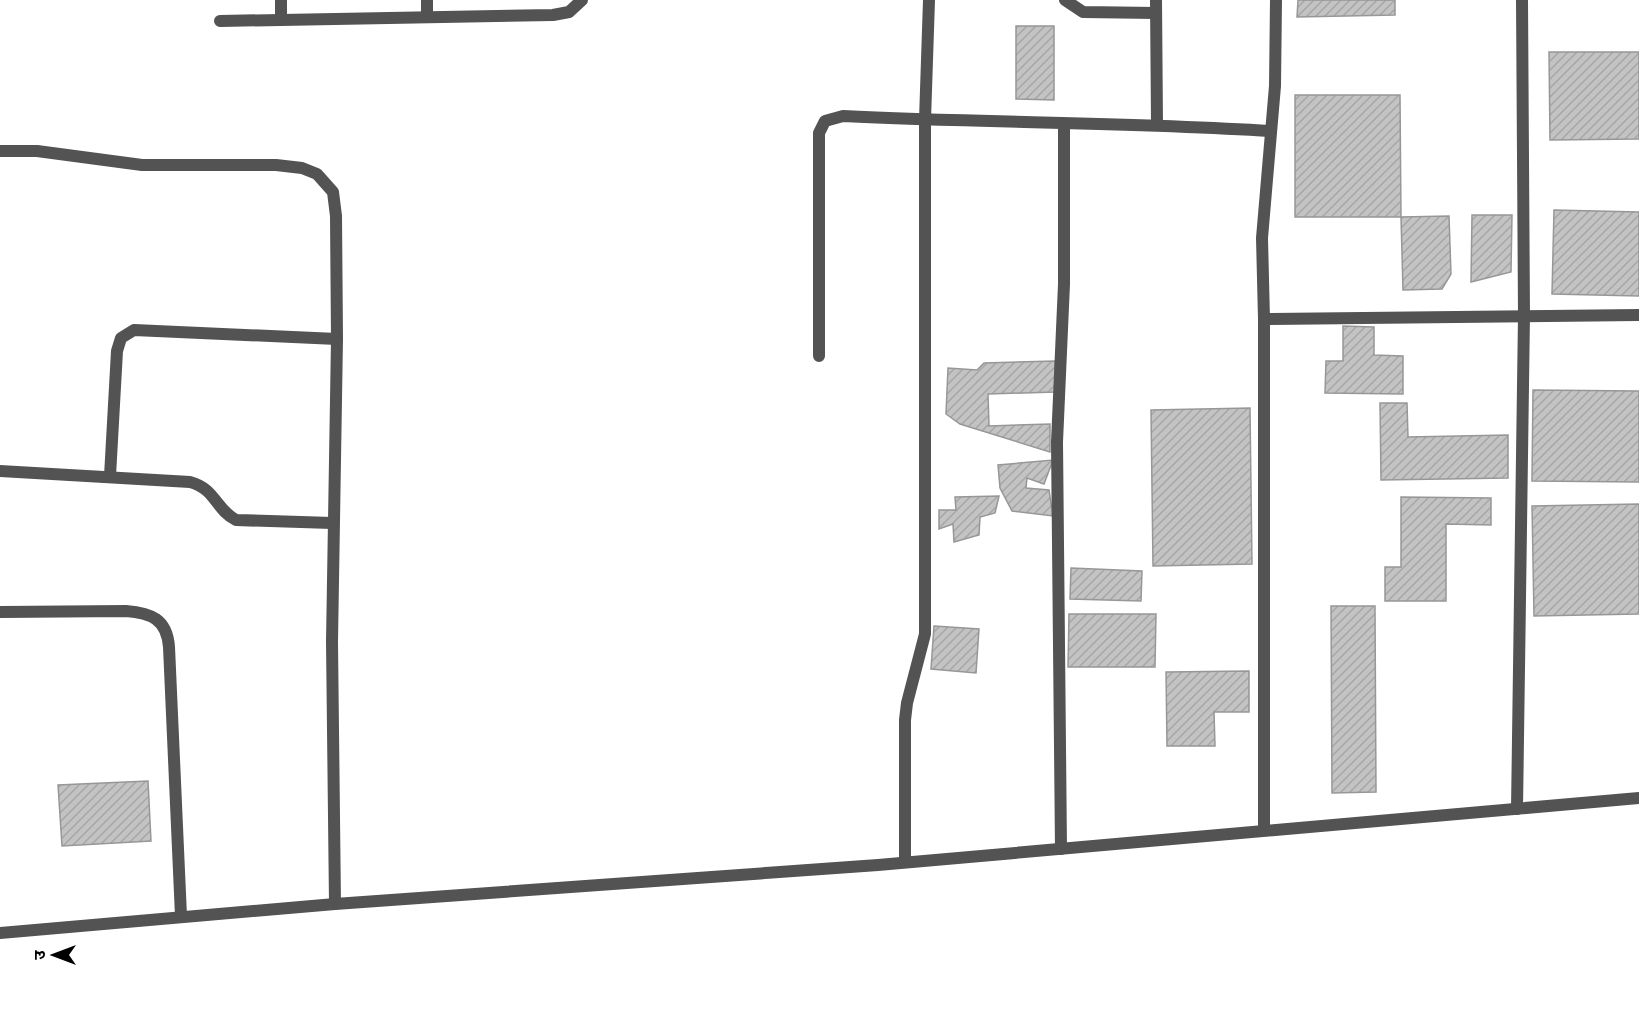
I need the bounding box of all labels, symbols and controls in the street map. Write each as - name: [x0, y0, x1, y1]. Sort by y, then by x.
- north arrow: [24, 925, 84, 985]
- text: उ: [28, 950, 50, 960]

